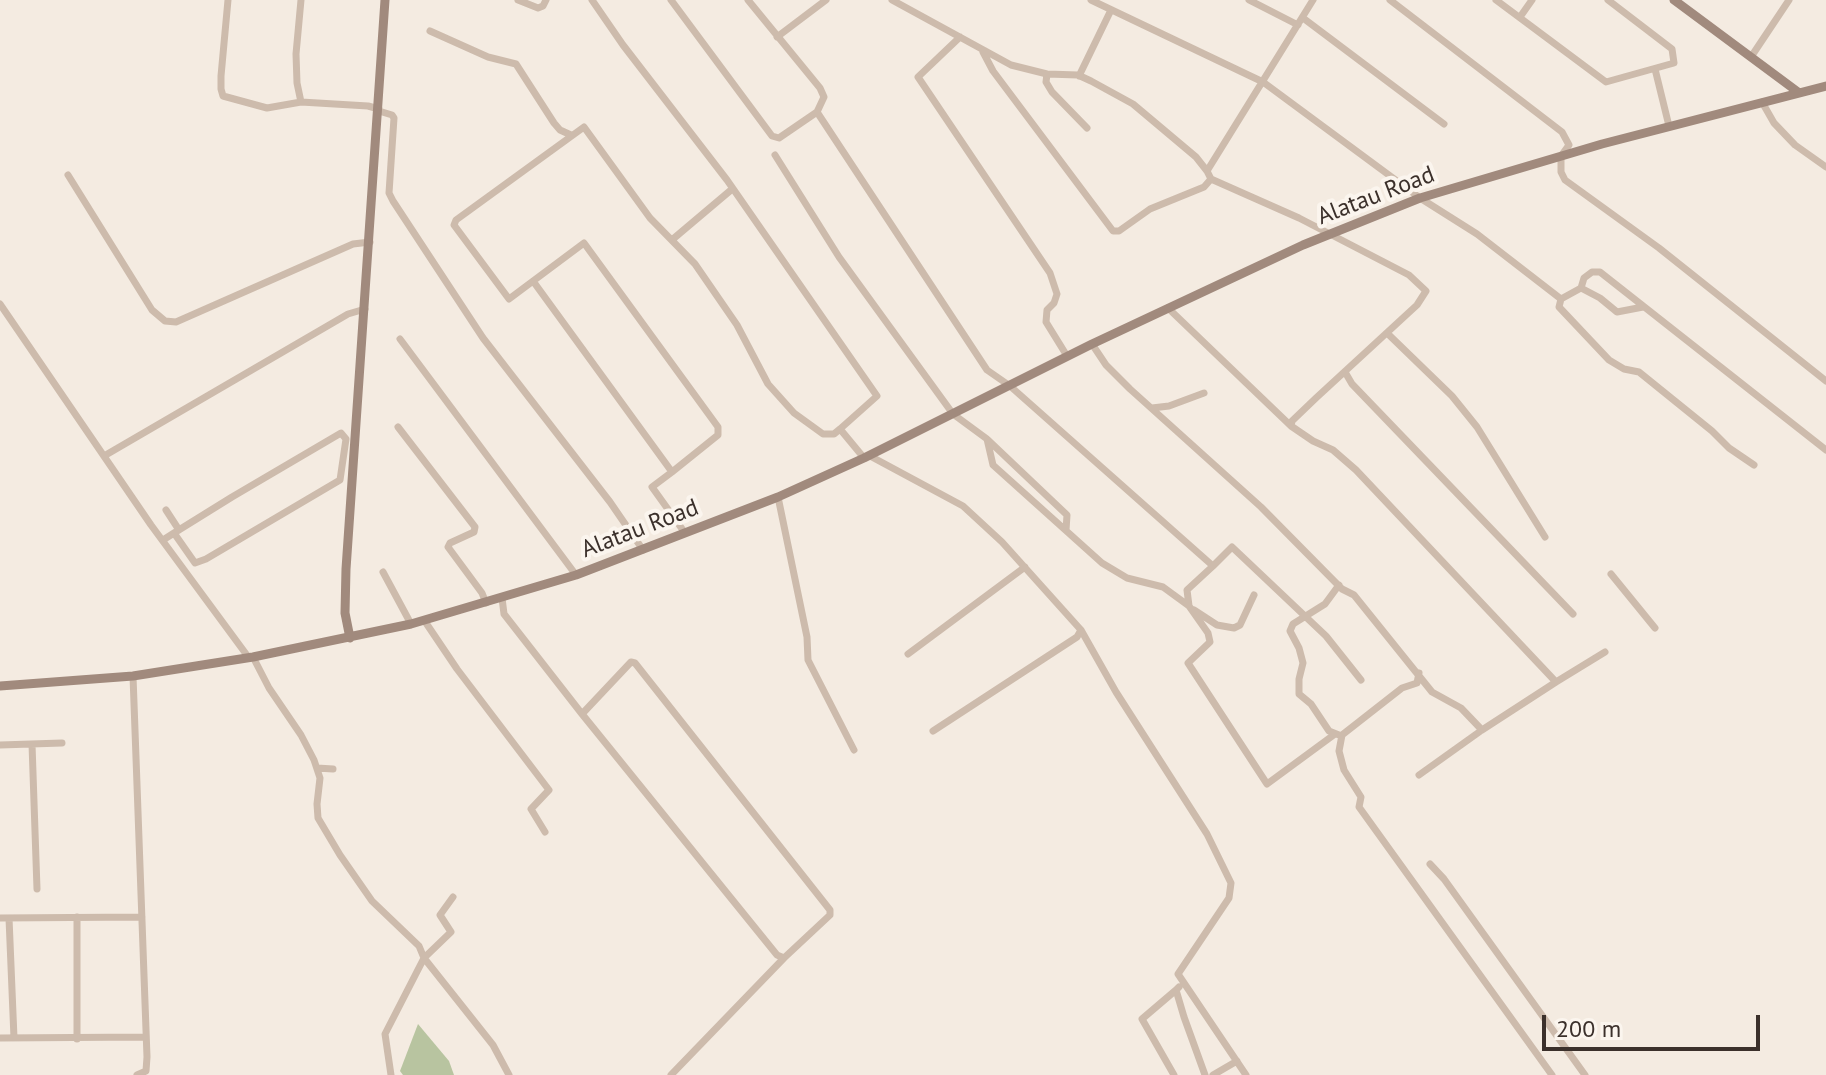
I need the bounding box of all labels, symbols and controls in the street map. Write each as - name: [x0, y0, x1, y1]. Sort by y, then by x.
- street label: Alatau Road: [1313, 160, 1439, 232]
- street label: Alatau Road: [577, 493, 703, 565]
- scale bar: [1546, 999, 1764, 1049]
- text: 200 m: [1556, 1013, 1621, 1044]

